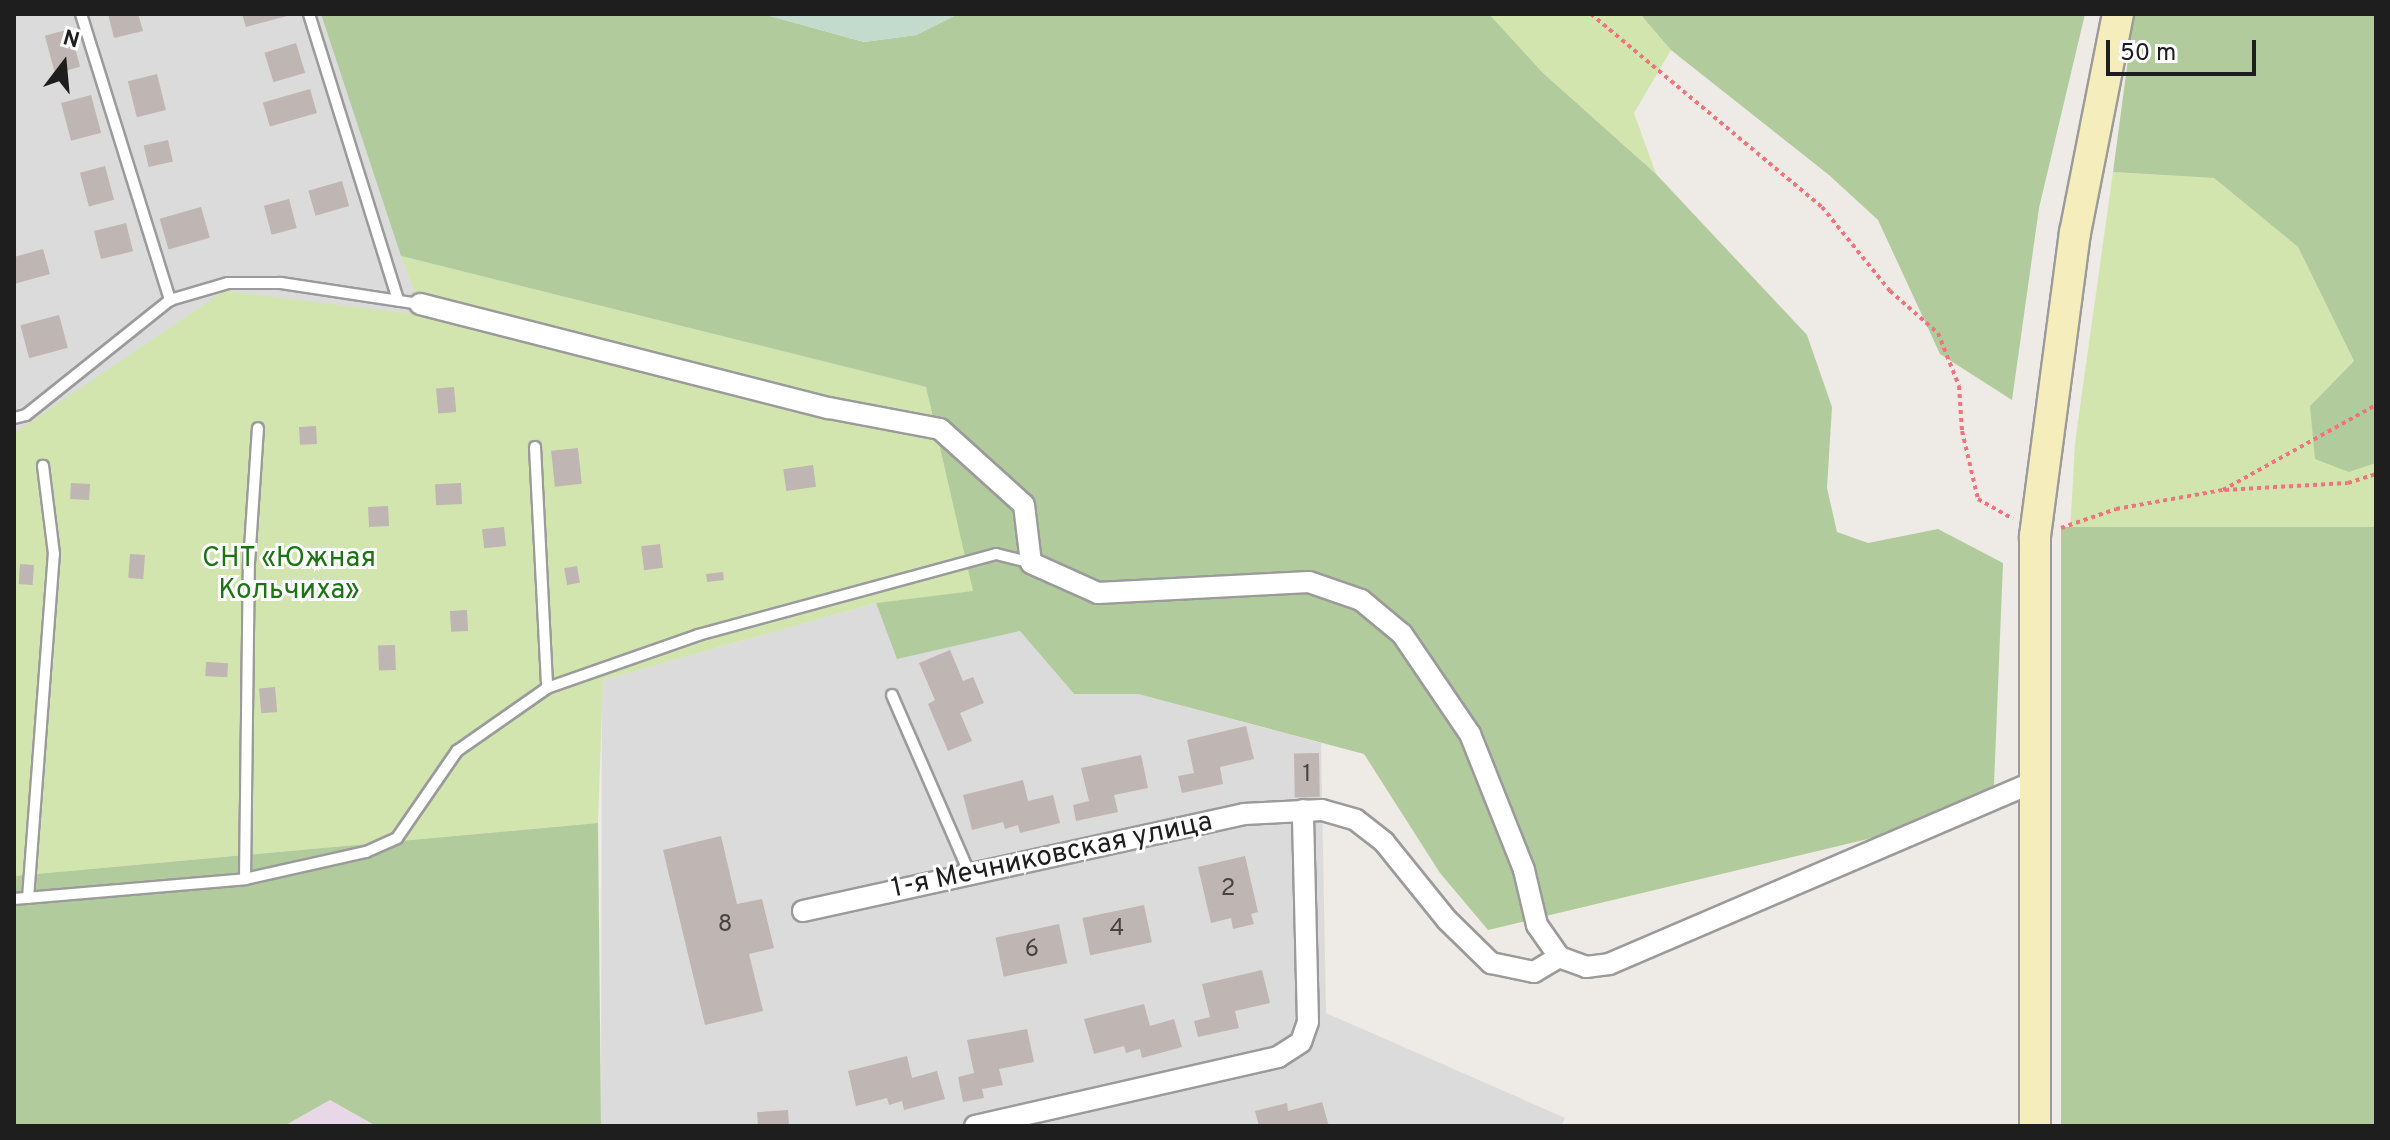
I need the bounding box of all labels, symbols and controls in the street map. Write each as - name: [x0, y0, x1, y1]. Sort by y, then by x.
- north arrow: [24, 24, 104, 104]
- scale bar: [2110, 24, 2260, 74]
- text: N: [59, 25, 82, 56]
- text: 50 m: [2120, 39, 2176, 69]
- park label: СНТ «Южная Кольчиха»: [201, 542, 377, 608]
- house number: 1: [1303, 762, 1311, 790]
- street label: 1-я Мечниковская улица: [889, 806, 1215, 906]
- house number: 2: [1221, 876, 1235, 904]
- house number: 8: [718, 912, 732, 940]
- house number: 4: [1110, 916, 1124, 944]
- house number: 6: [1025, 937, 1039, 965]

